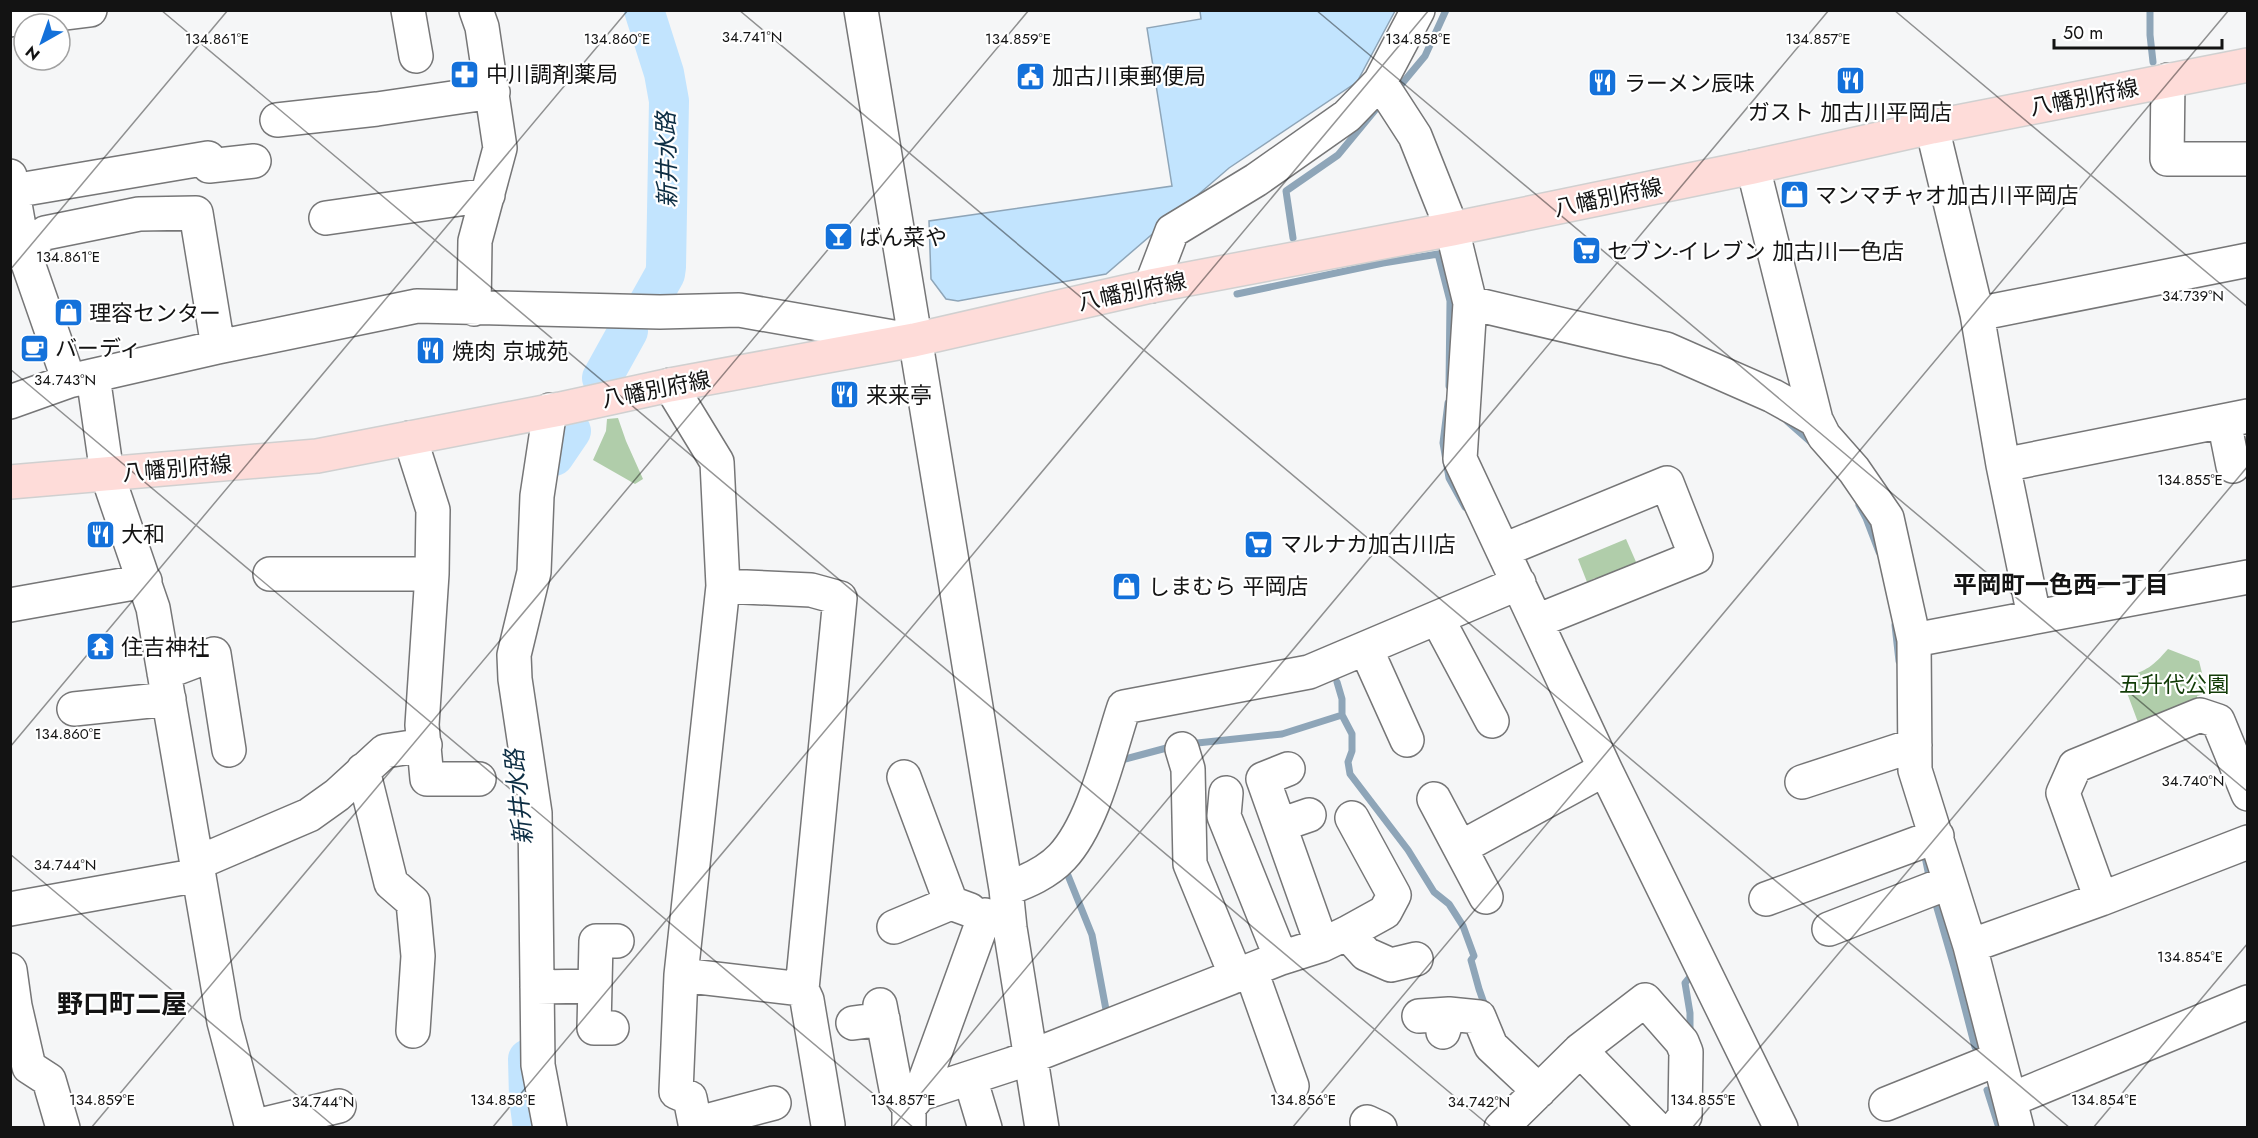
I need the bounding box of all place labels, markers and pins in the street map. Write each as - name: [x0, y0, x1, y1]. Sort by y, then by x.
- pharmacy icon: 中川調剤薬局: [449, 58, 481, 90]
- place label: 中川調剤薬局: [486, 58, 618, 90]
- public building icon: 加古川東郵便局: [1015, 60, 1047, 92]
- place label: 加古川東郵便局: [1052, 60, 1206, 92]
- restaurant icon: ガスト 加古川平岡店: [1834, 64, 1866, 96]
- restaurant icon: ラーメン辰味: [1587, 67, 1619, 99]
- place label: ラーメン辰味: [1624, 67, 1755, 99]
- place label: ガスト 加古川平岡店: [1748, 96, 1952, 128]
- shop icon: マンマチャオ加古川平岡店: [1778, 179, 1810, 211]
- place label: マンマチャオ加古川平岡店: [1815, 179, 2079, 211]
- bar icon: ばん菜や: [822, 221, 854, 253]
- place label: ばん菜や: [859, 221, 947, 253]
- supermarket icon: セブン-イレブン 加古川一色店: [1570, 235, 1602, 267]
- place label: セブン-イレブン 加古川一色店: [1607, 235, 1904, 267]
- shop icon: 理容センター: [52, 297, 84, 329]
- place label: 理容センター: [89, 297, 221, 329]
- cafe icon: バーディ: [18, 332, 50, 364]
- place label: バーディ: [55, 332, 141, 364]
- restaurant icon: 焼肉 京城苑: [415, 335, 447, 367]
- place label: 焼肉 京城苑: [452, 335, 569, 367]
- restaurant icon: 来来亭: [829, 379, 861, 411]
- place label: 来来亭: [866, 379, 932, 411]
- restaurant icon: 大和: [84, 518, 116, 550]
- place label: 大和: [121, 518, 165, 550]
- supermarket icon: マルナカ加古川店: [1243, 528, 1275, 560]
- place label: マルナカ加古川店: [1280, 528, 1456, 560]
- shop icon: しまむら 平岡店: [1111, 570, 1143, 602]
- place label: しまむら 平岡店: [1148, 570, 1309, 602]
- temple icon: 住吉神社: [84, 631, 116, 663]
- place label: 住吉神社: [121, 631, 209, 663]

